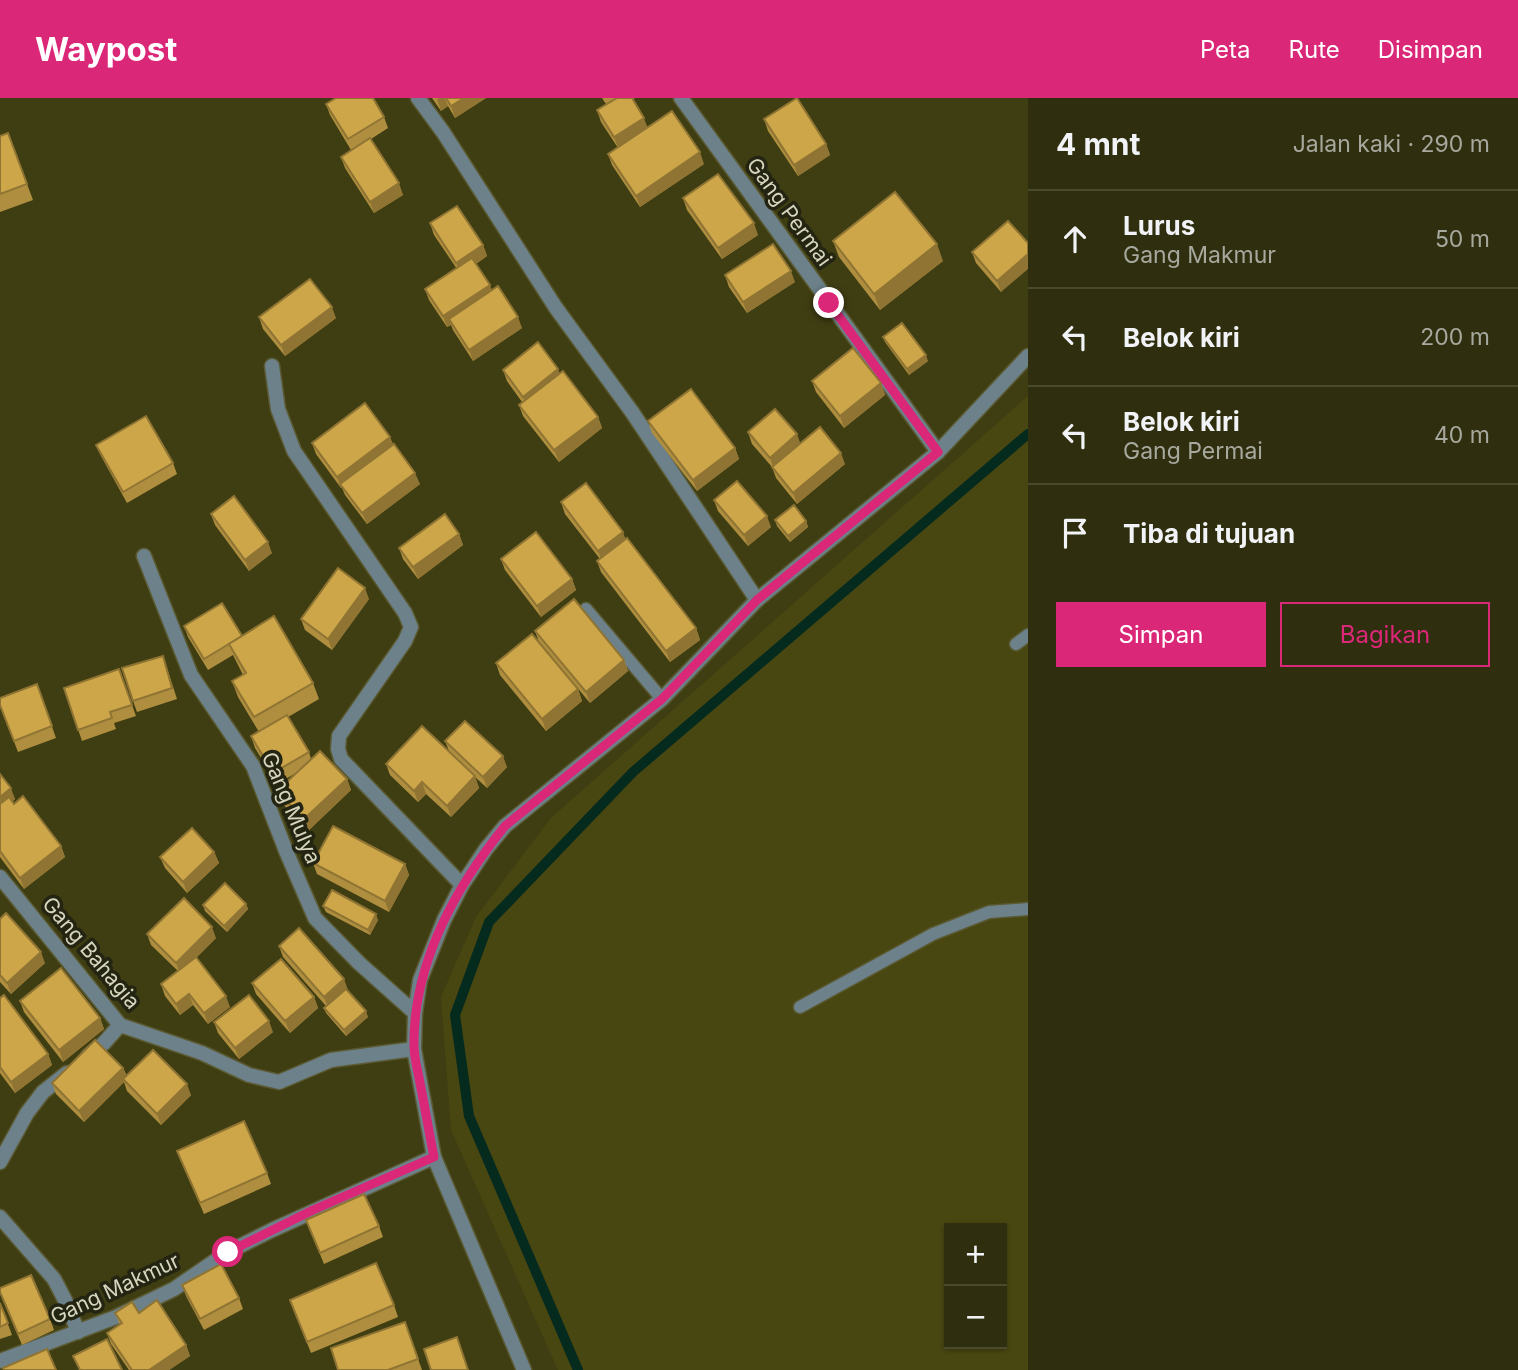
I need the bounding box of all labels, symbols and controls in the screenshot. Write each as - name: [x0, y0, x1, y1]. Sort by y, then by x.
- text: Waypost: [35, 29, 177, 69]
- text: Peta: [1200, 35, 1251, 64]
- text: Rute: [1289, 35, 1340, 64]
- text: Disimpan: [1378, 35, 1483, 64]
- text: 4 mnt: [1056, 126, 1140, 162]
- text: Jalan kaki · 290 m: [1293, 130, 1490, 158]
- street label: Gang Permai: [742, 153, 837, 271]
- text: Lurus: [1123, 210, 1195, 241]
- icon: ahead: [1056, 220, 1094, 258]
- text: 50 m: [1435, 225, 1490, 253]
- text: Gang Makmur: [1123, 241, 1276, 269]
- route end: [813, 287, 844, 318]
- icon: left: [1056, 318, 1094, 356]
- text: Belok kiri: [1123, 322, 1240, 353]
- text: 200 m: [1420, 323, 1490, 351]
- text: Belok kiri: [1123, 406, 1240, 437]
- icon: left: [1056, 416, 1094, 454]
- text: 40 m: [1434, 421, 1490, 449]
- text: Gang Permai: [1123, 437, 1263, 465]
- icon: arrive: [1056, 514, 1094, 552]
- text: Tiba di tujuan: [1123, 518, 1295, 549]
- button: Simpan: [1056, 602, 1266, 667]
- button: Bagikan: [1280, 602, 1490, 667]
- street label: Gang Mulya: [257, 748, 326, 867]
- street label: Gang Bahagia: [37, 892, 145, 1014]
- map controls: [944, 1223, 1007, 1349]
- button: +: [944, 1223, 1007, 1286]
- route start: [212, 1236, 243, 1267]
- street label: Gang Makmur: [46, 1248, 183, 1329]
- button: −: [944, 1286, 1007, 1349]

